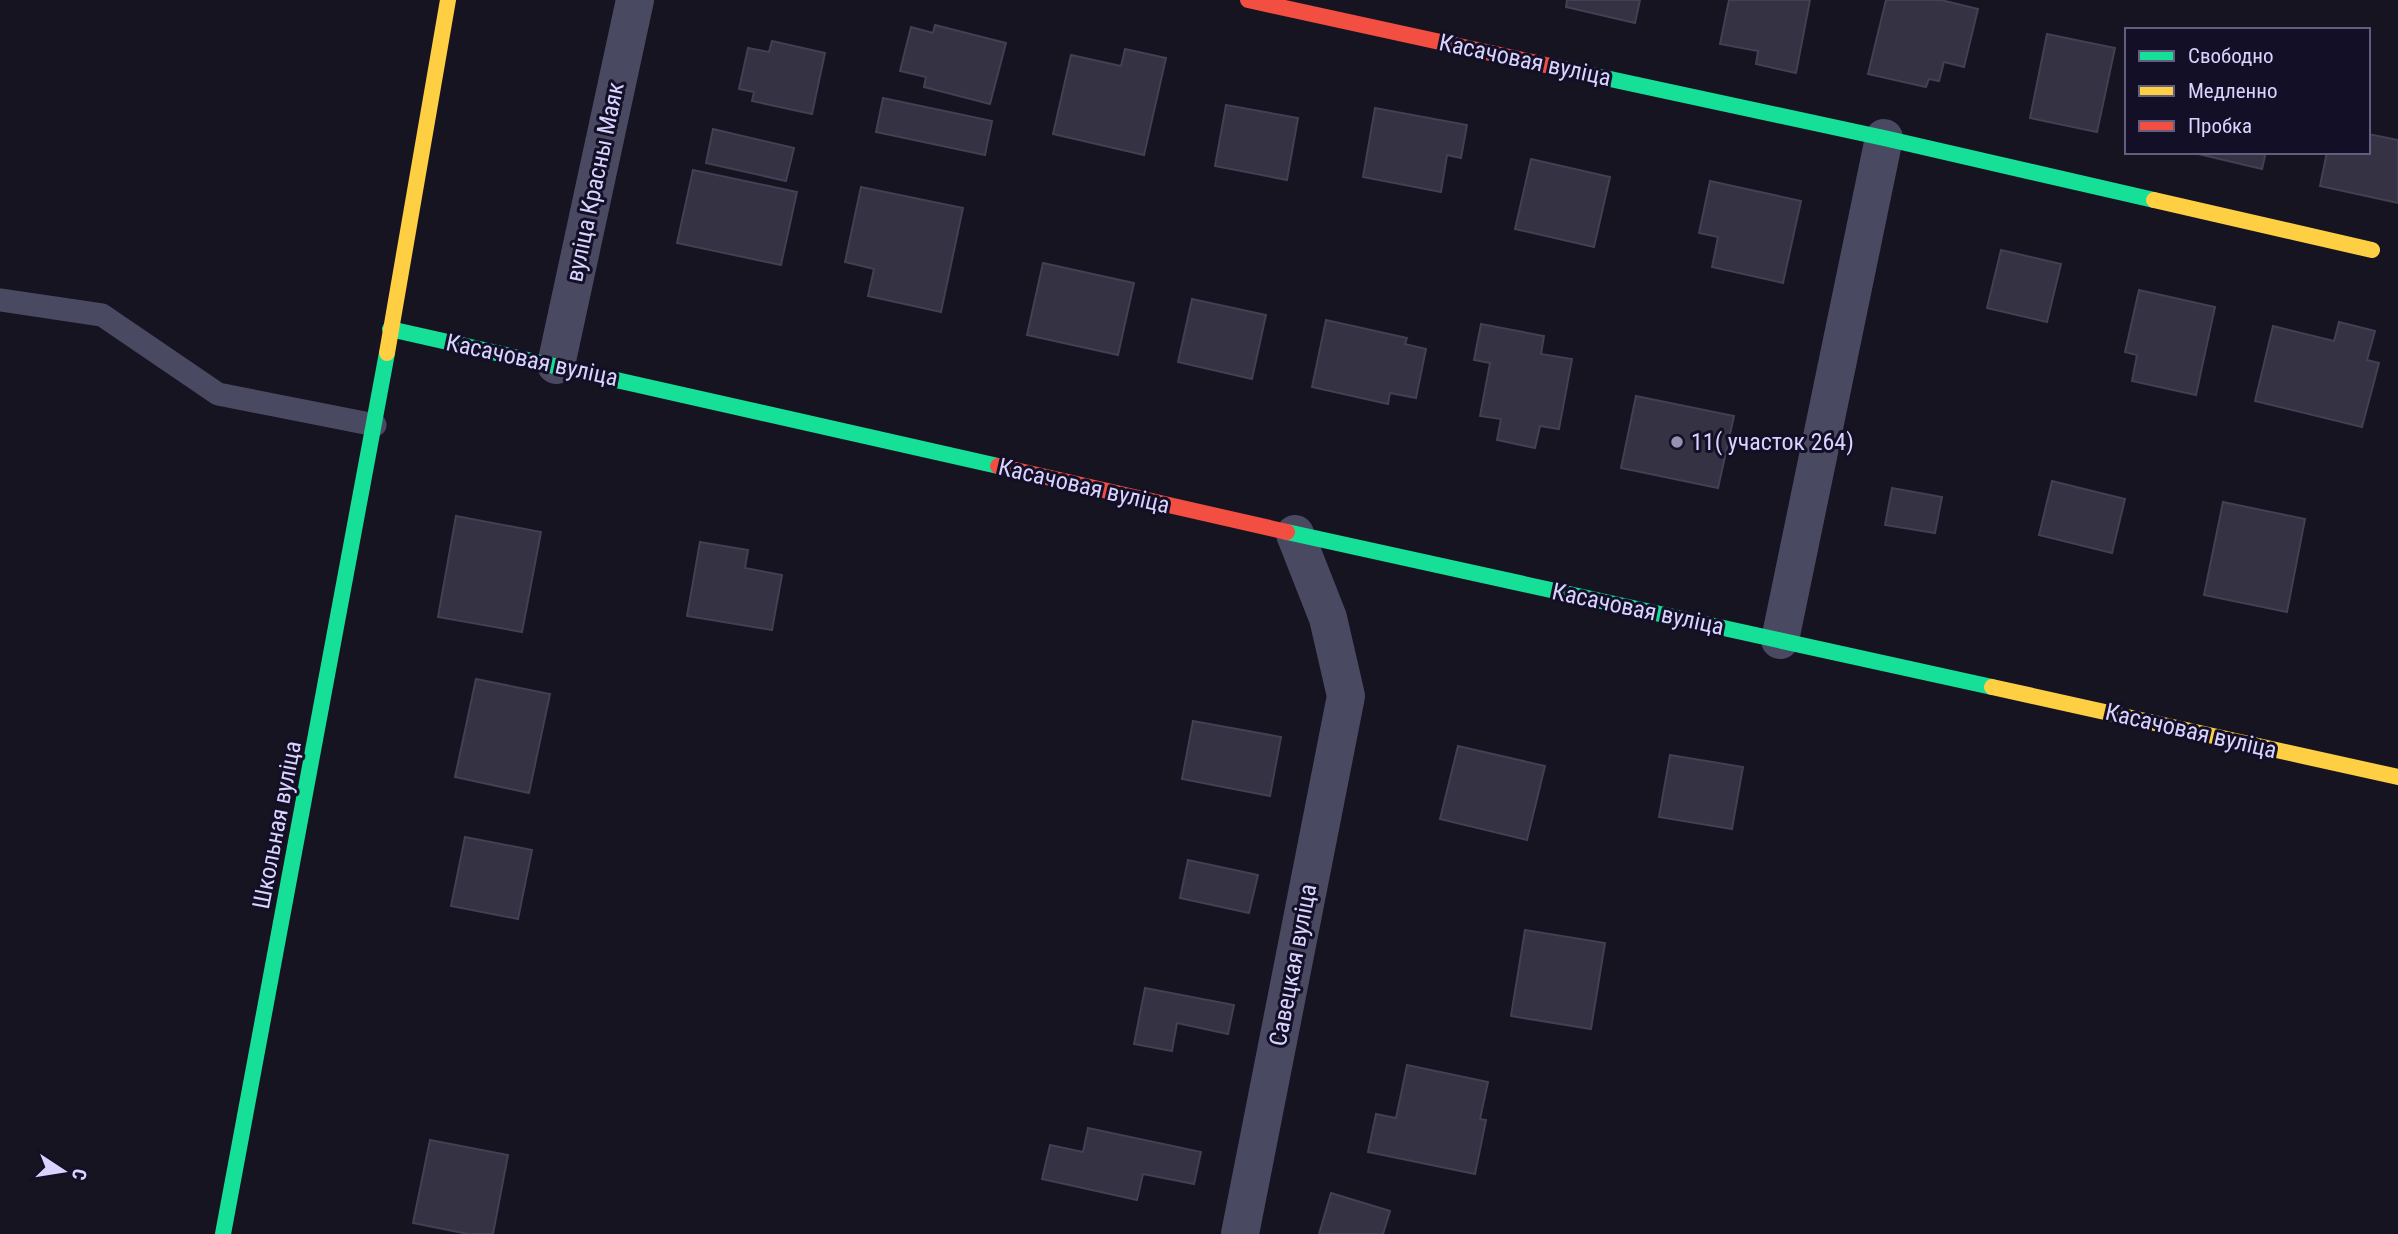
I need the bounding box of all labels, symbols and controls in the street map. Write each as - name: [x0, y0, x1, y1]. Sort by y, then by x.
- street label: Касачовая вуліца: [1436, 28, 1614, 92]
- legend: [2125, 28, 2370, 154]
- text: Свободно: [2188, 44, 2274, 68]
- street label: вуліца Красны Маяк: [560, 79, 630, 284]
- text: Медленно: [2188, 79, 2277, 103]
- text: Пробка: [2188, 114, 2252, 138]
- street label: Касачовая вуліца: [443, 328, 621, 392]
- place label: 11( участок 264): [1691, 428, 1854, 456]
- marker: 11( участок 264): [1669, 434, 1685, 450]
- street label: Касачовая вуліца: [996, 453, 1172, 519]
- street label: Касачовая вуліца: [1549, 577, 1727, 641]
- street label: Касачовая вуліца: [2103, 698, 2279, 764]
- street label: Школьная вуліца: [247, 739, 307, 911]
- street label: Савецкая вуліца: [1264, 882, 1322, 1048]
- north arrow: [28, 1136, 98, 1206]
- text: С: [67, 1167, 92, 1182]

